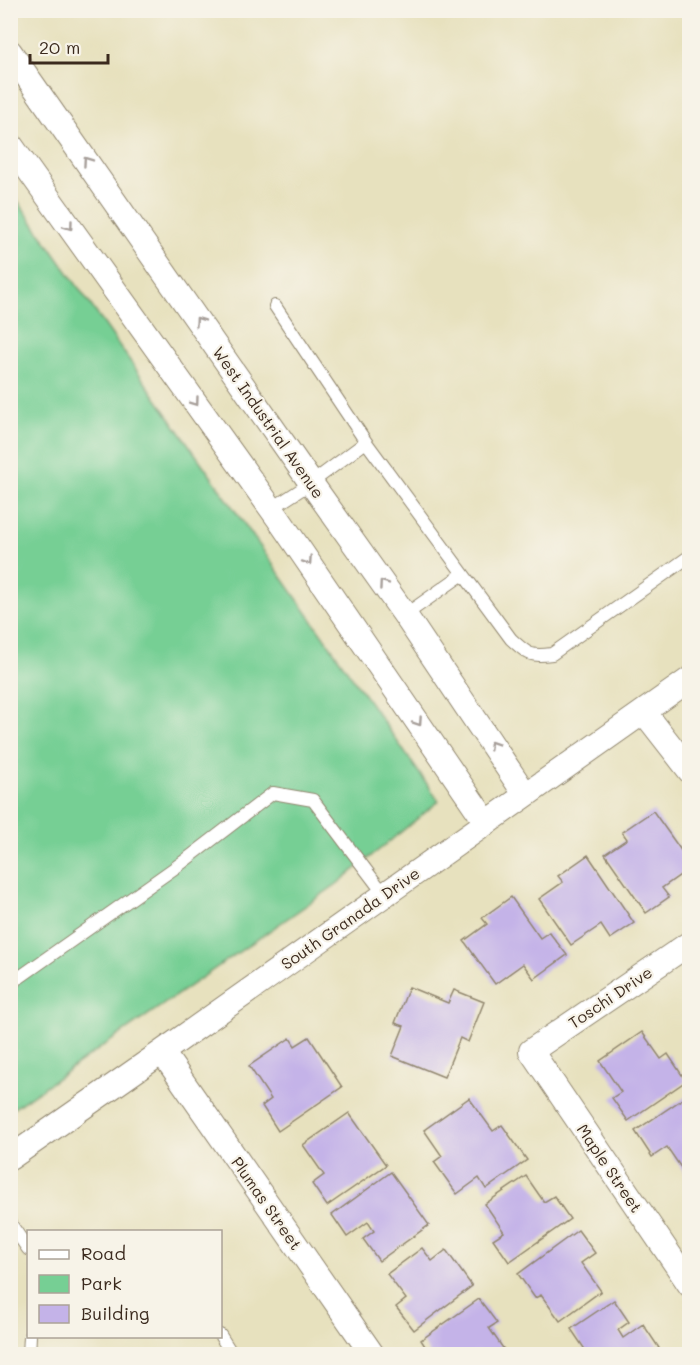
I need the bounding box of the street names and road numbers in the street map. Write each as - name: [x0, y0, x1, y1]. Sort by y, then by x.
- street label: West Industrial Avenue: [209, 342, 329, 502]
- street label: South Granada Drive: [277, 862, 423, 974]
- street label: Toschi Drive: [564, 961, 656, 1033]
- street label: Maple Street: [573, 1120, 647, 1216]
- street label: Plumas Street: [227, 1152, 307, 1254]

